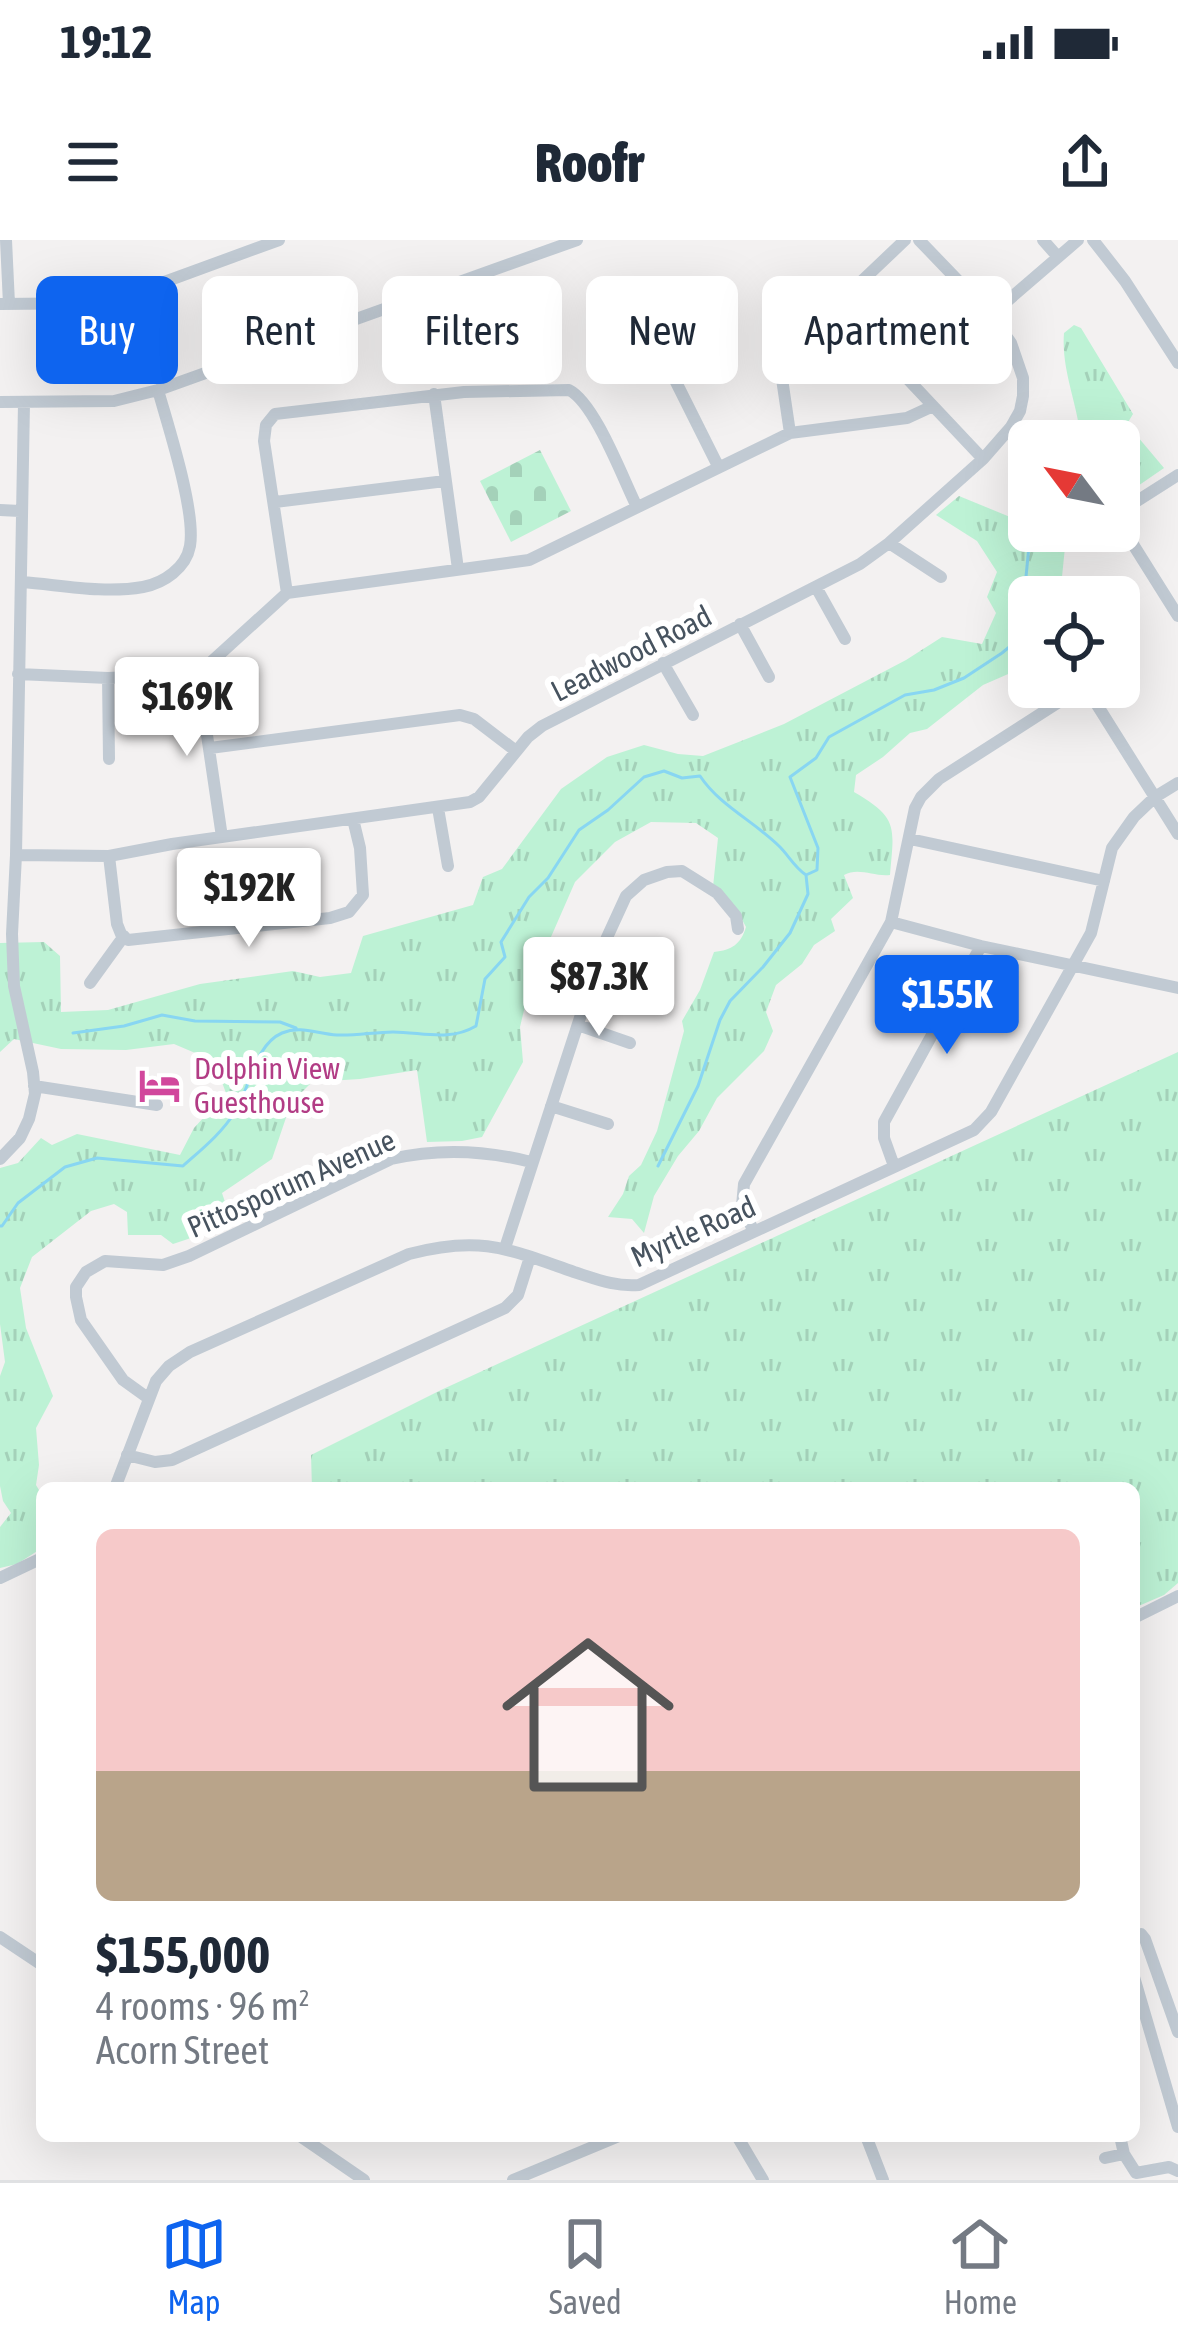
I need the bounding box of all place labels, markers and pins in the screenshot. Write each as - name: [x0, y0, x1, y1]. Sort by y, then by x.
- pin: $169K: [103, 657, 271, 759]
- pin: $192K: [165, 848, 333, 950]
- pin: $87.3K: [501, 937, 697, 1039]
- pin: $155K: [863, 955, 1031, 1057]
- place label: Dolphin View Guesthouse: [194, 1051, 340, 1119]
- hotel icon: Dolphin View Guesthouse: [137, 1062, 183, 1108]

